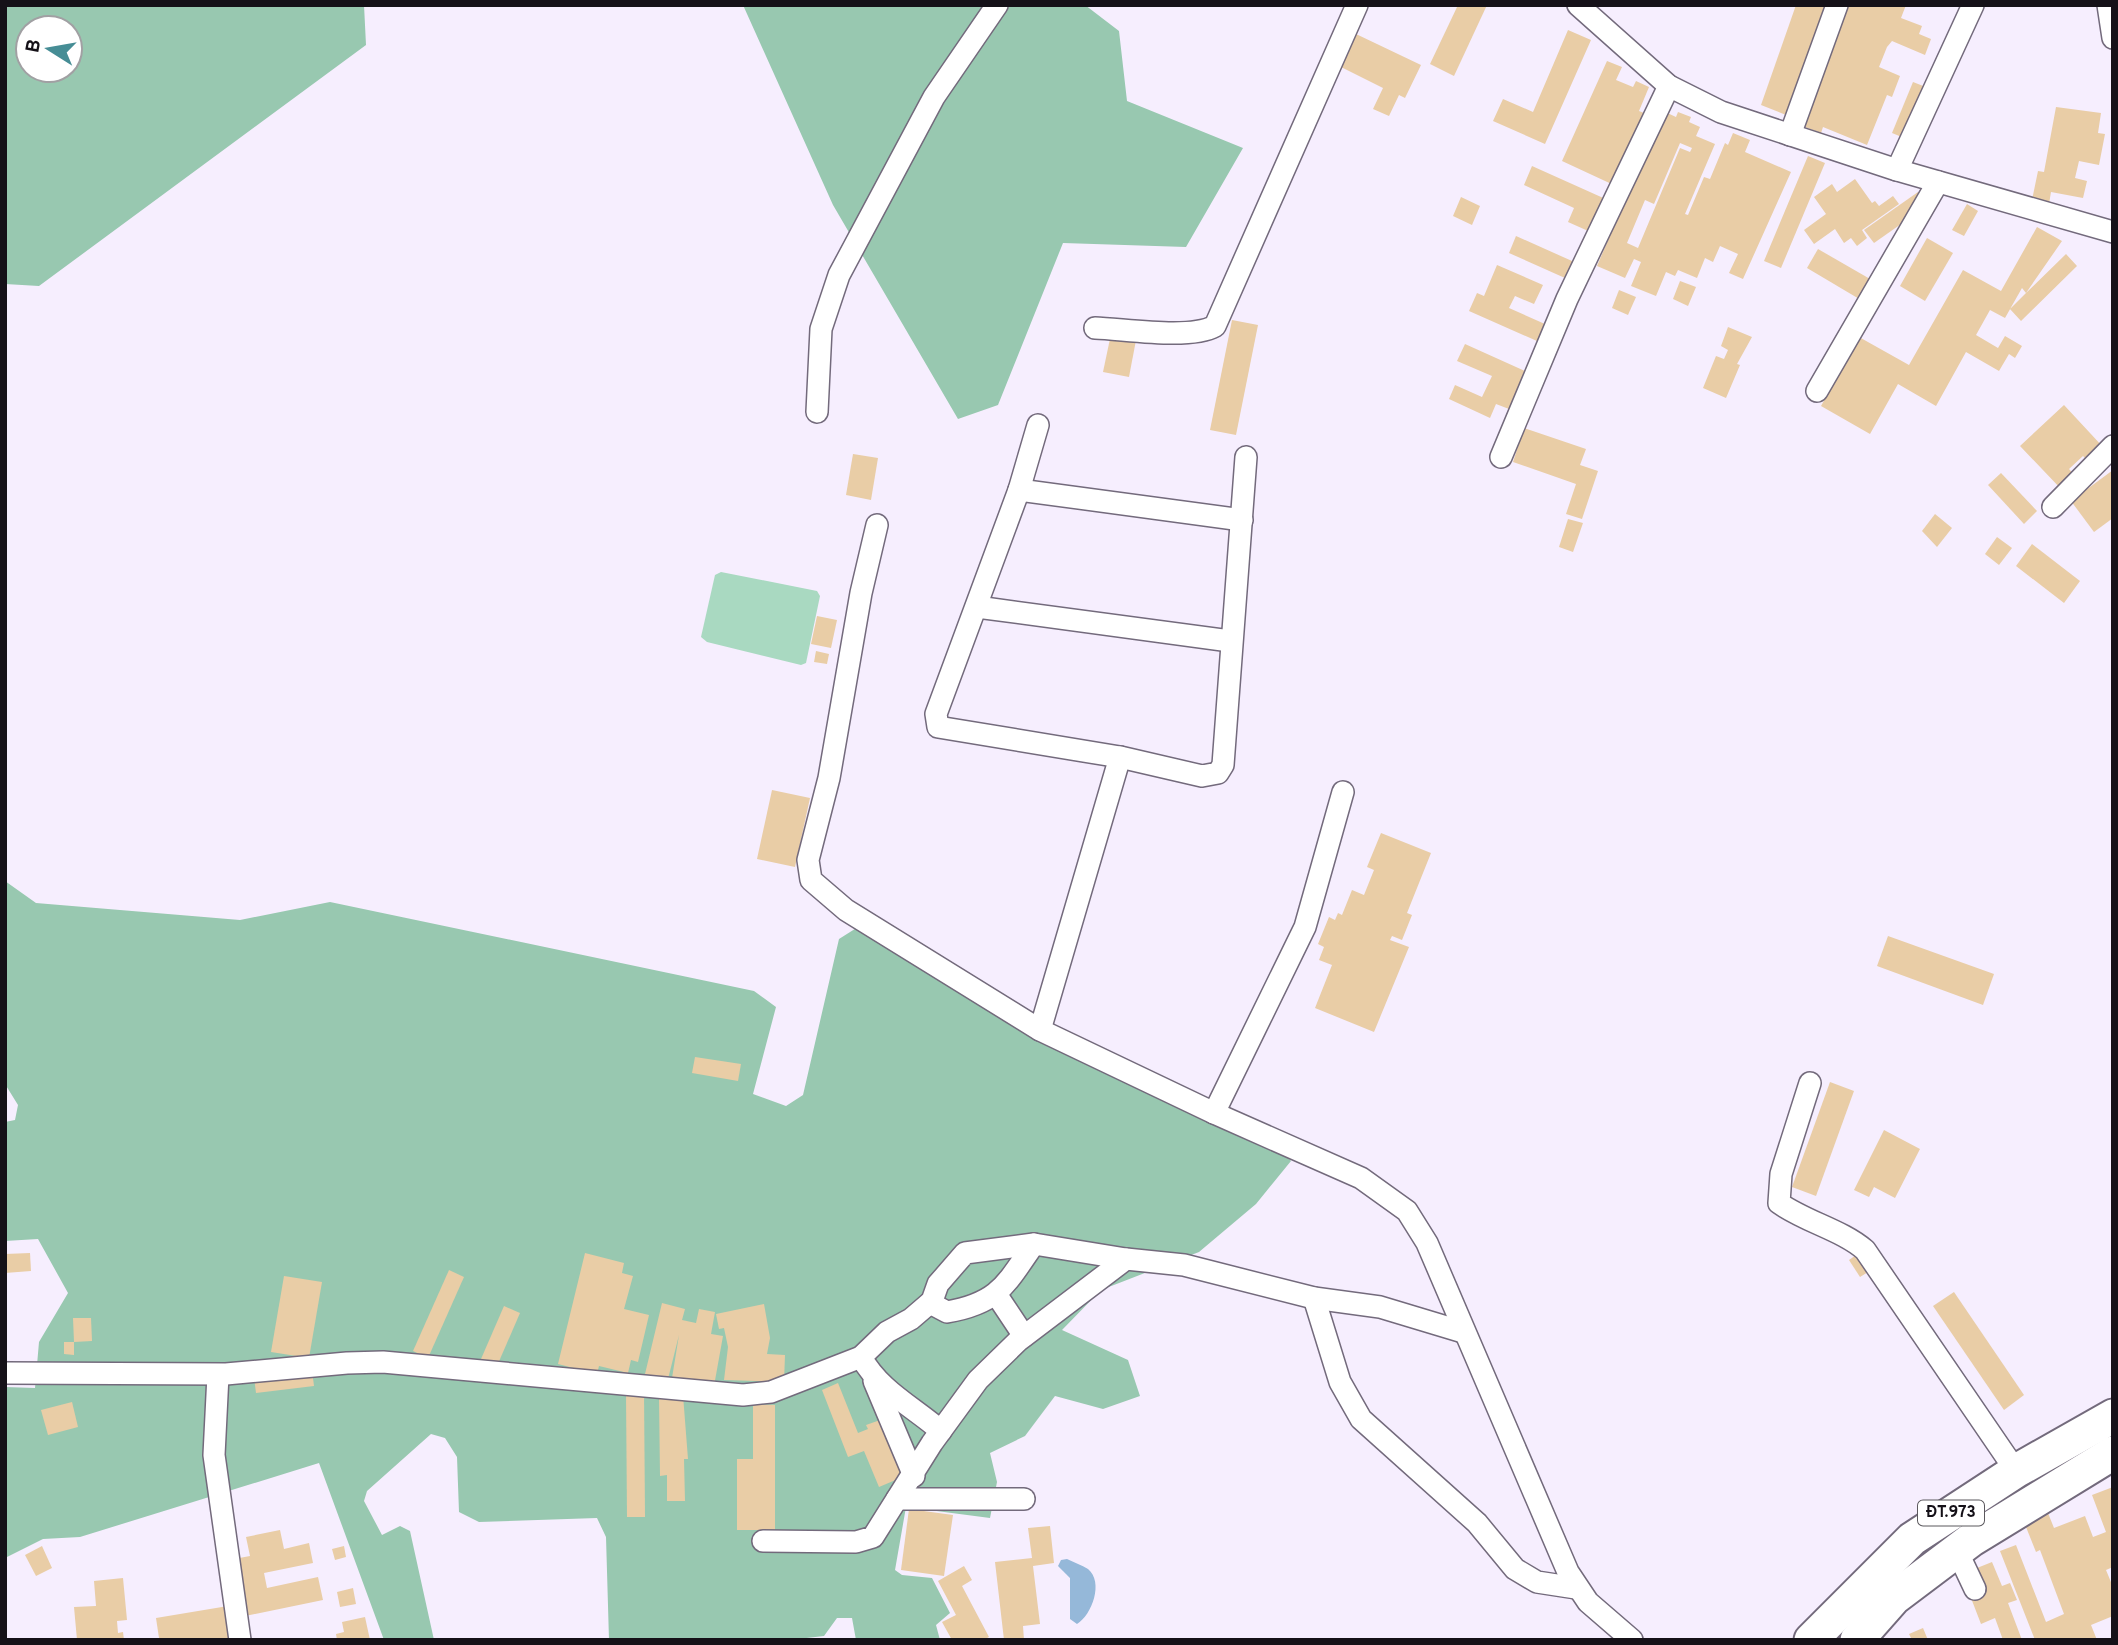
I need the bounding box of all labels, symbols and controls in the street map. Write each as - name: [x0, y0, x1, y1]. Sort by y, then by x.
- north arrow: [14, 14, 84, 84]
- text: B: [21, 37, 47, 55]
- road number: ĐT.973: [1918, 1500, 1984, 1526]

